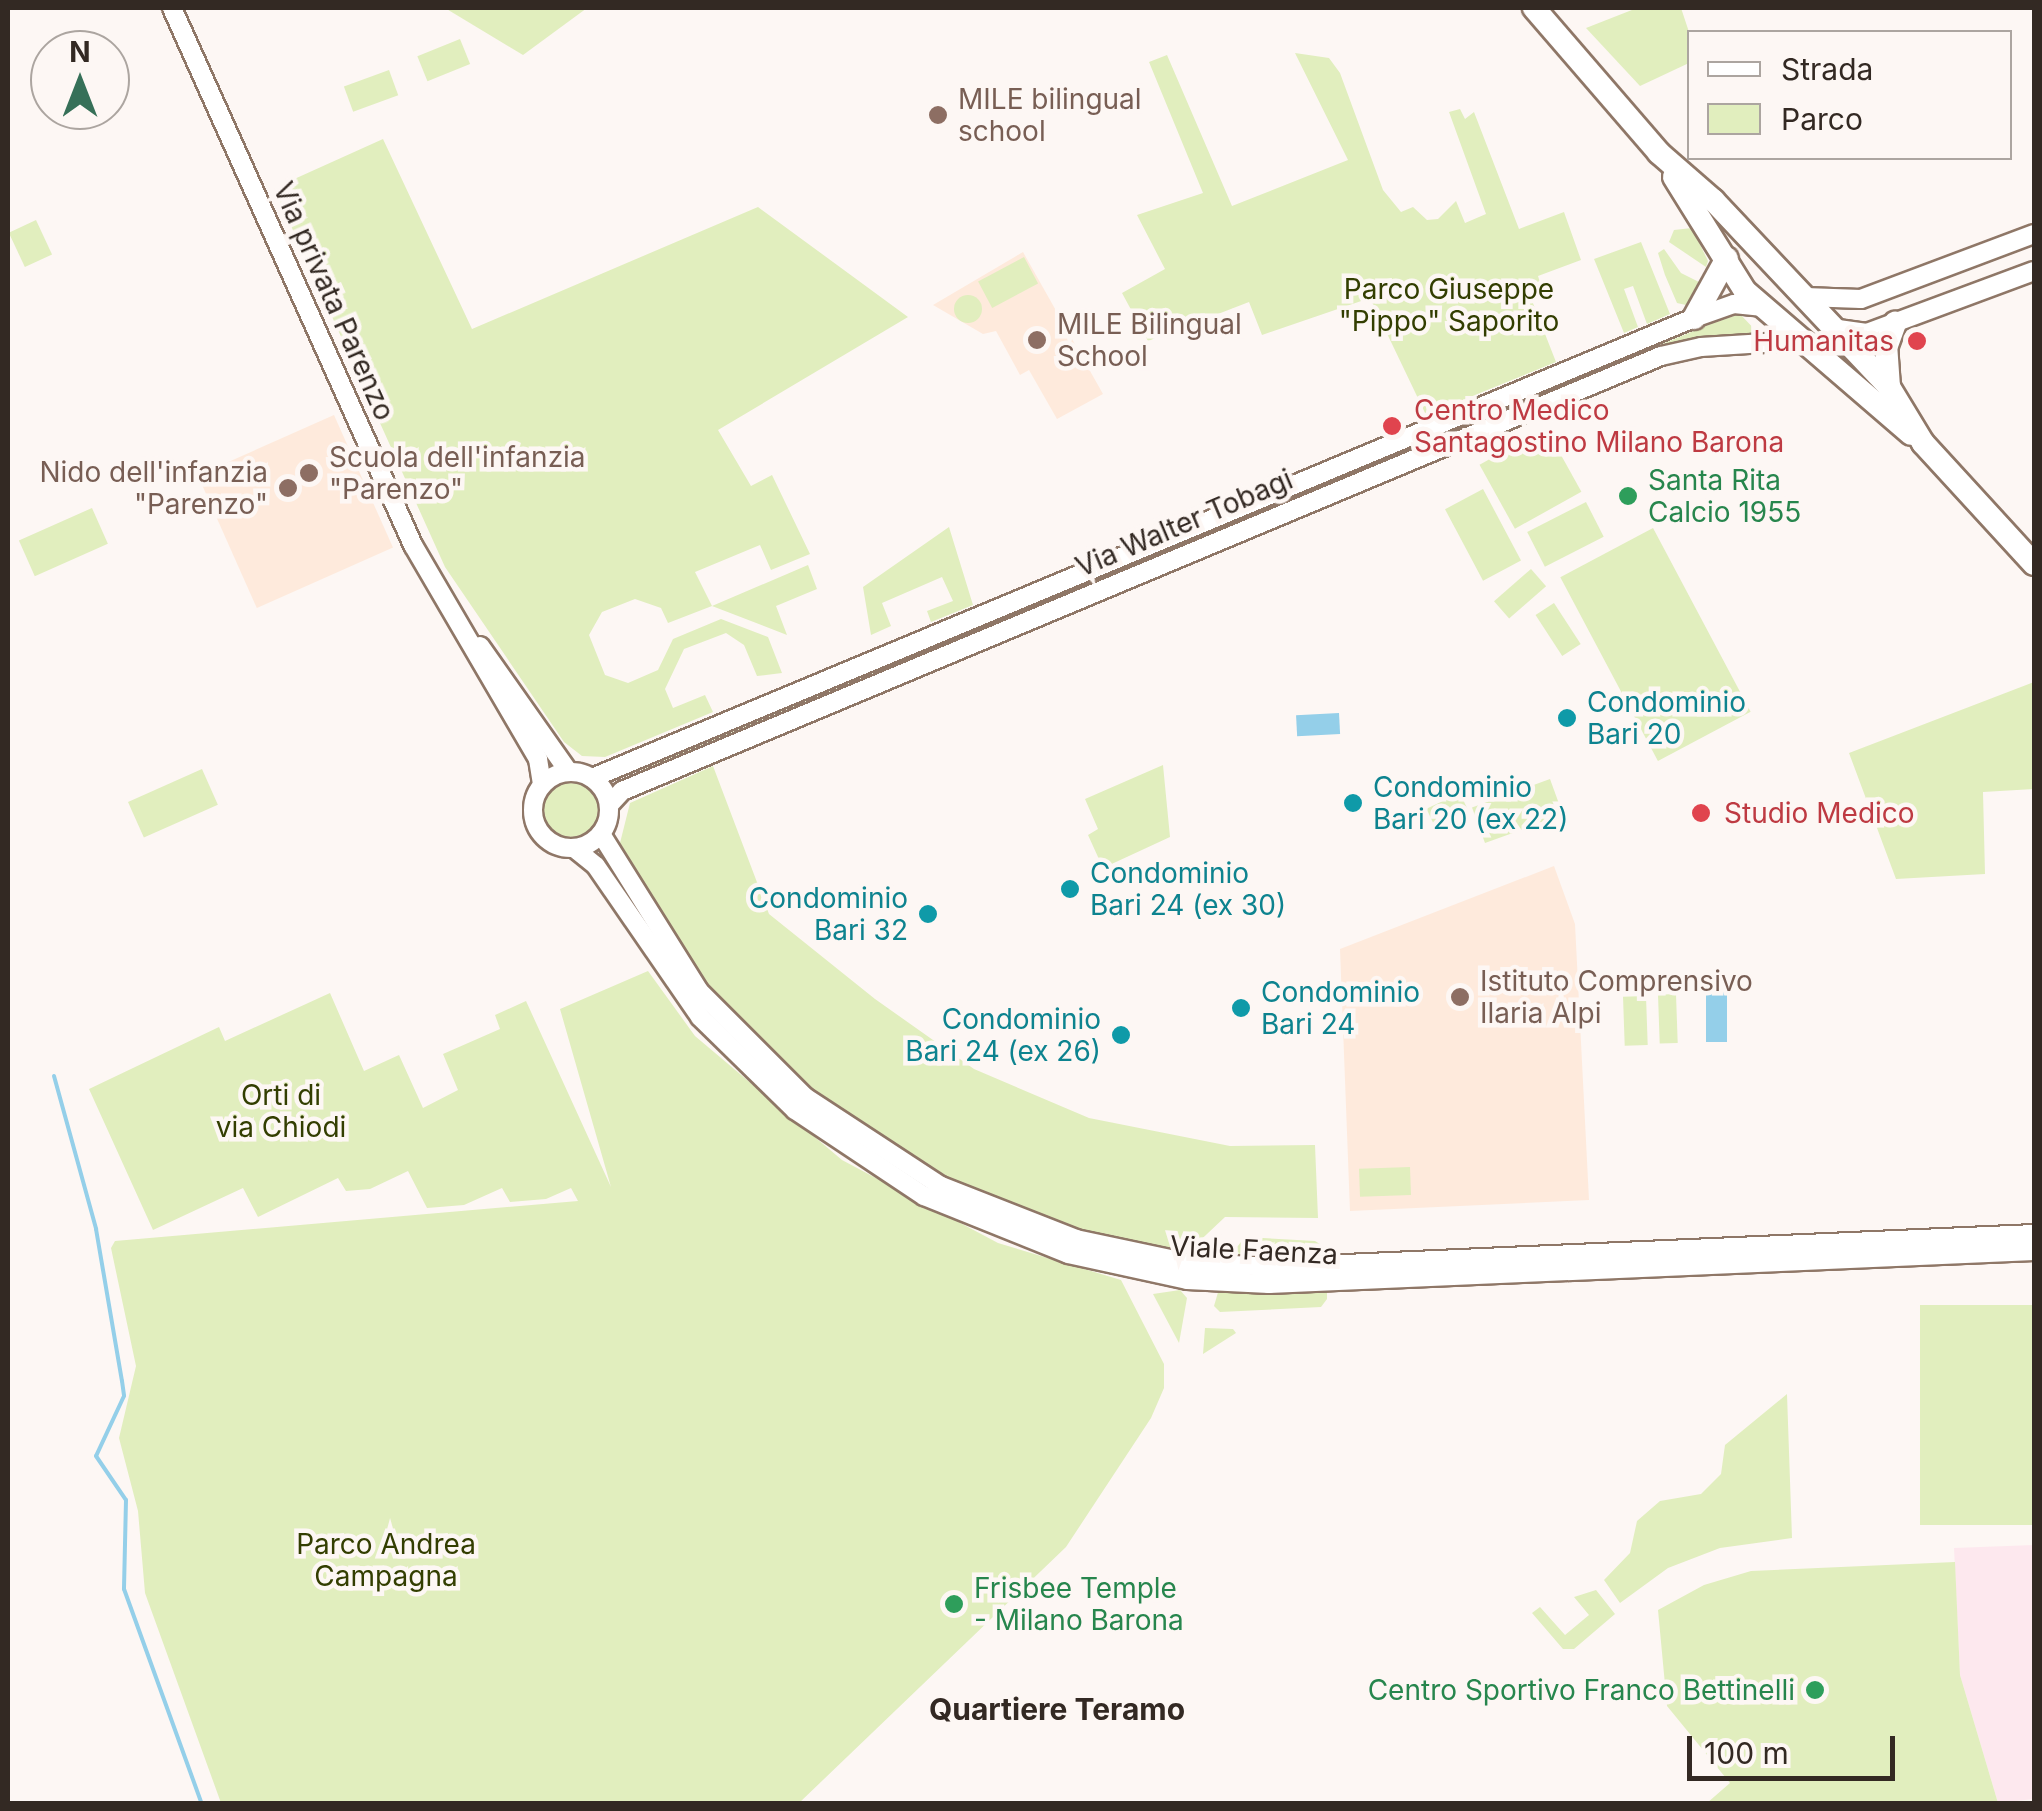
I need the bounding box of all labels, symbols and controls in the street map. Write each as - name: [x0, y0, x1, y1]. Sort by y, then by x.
- north arrow: [30, 30, 130, 130]
- legend: [1687, 30, 2012, 160]
- text: N: [69, 35, 91, 69]
- text: Strada: [1781, 51, 1873, 87]
- place label: MILE bilingual school: [958, 82, 1142, 148]
- text: Parco: [1781, 101, 1863, 137]
- marker: MILE bilingual school: [927, 104, 949, 126]
- street label: Via privata Parenzo: [266, 177, 402, 425]
- park label: Parco Giuseppe "Pippo" Saporito: [1339, 272, 1559, 338]
- place label: MILE Bilingual School: [1057, 307, 1242, 373]
- place label: Humanitas: [1753, 324, 1894, 358]
- marker: Humanitas: [1904, 328, 1930, 354]
- marker: MILE Bilingual School: [1026, 329, 1048, 351]
- place label: Centro Medico Santagostino Milano Barona: [1414, 393, 1784, 459]
- marker: Centro Medico Santagostino Milano Barona: [1379, 413, 1405, 439]
- place label: Scuola dell'infanzia "Parenzo": [329, 440, 586, 506]
- place label: Nido dell'infanzia "Parenzo": [39, 455, 268, 521]
- marker: Scuola dell'infanzia "Parenzo": [298, 462, 320, 484]
- street label: Via Walter Tobagi: [1071, 462, 1297, 584]
- place label: Santa Rita Calcio 1955: [1648, 463, 1801, 529]
- marker: Nido dell'infanzia "Parenzo": [277, 477, 299, 499]
- marker: Santa Rita Calcio 1955: [1617, 485, 1639, 507]
- place label: Condominio Bari 20: [1587, 685, 1746, 751]
- marker: Condominio Bari 20: [1556, 707, 1578, 729]
- place label: Condominio Bari 20 (ex 22): [1373, 770, 1568, 836]
- marker: Condominio Bari 20 (ex 22): [1342, 792, 1364, 814]
- place label: Studio Medico: [1724, 796, 1915, 830]
- marker: Studio Medico: [1688, 800, 1714, 826]
- place label: Condominio Bari 24 (ex 30): [1090, 856, 1286, 922]
- marker: Condominio Bari 24 (ex 30): [1059, 878, 1081, 900]
- place label: Condominio Bari 32: [749, 881, 908, 947]
- marker: Condominio Bari 32: [917, 903, 939, 925]
- place label: Istituto Comprensivo Ilaria Alpi: [1480, 964, 1753, 1030]
- place label: Condominio Bari 24: [1261, 975, 1420, 1041]
- marker: Istituto Comprensivo Ilaria Alpi: [1449, 986, 1471, 1008]
- marker: Condominio Bari 24: [1230, 997, 1252, 1019]
- place label: Condominio Bari 24 (ex 26): [905, 1002, 1101, 1068]
- marker: Condominio Bari 24 (ex 26): [1110, 1024, 1132, 1046]
- park label: Orti di via Chiodi: [216, 1078, 346, 1144]
- street label: Viale Faenza: [1169, 1229, 1339, 1271]
- park label: Parco Andrea Campagna: [296, 1527, 476, 1593]
- place label: Frisbee Temple - Milano Barona: [974, 1571, 1184, 1637]
- marker: Frisbee Temple - Milano Barona: [943, 1593, 965, 1615]
- place label: Centro Sportivo Franco Bettinelli: [1368, 1673, 1795, 1707]
- marker: Centro Sportivo Franco Bettinelli: [1804, 1679, 1826, 1701]
- district label: Quartiere Teramo: [929, 1691, 1185, 1727]
- scale bar: [1692, 1716, 1900, 1778]
- text: 100 m: [1704, 1735, 1789, 1771]

